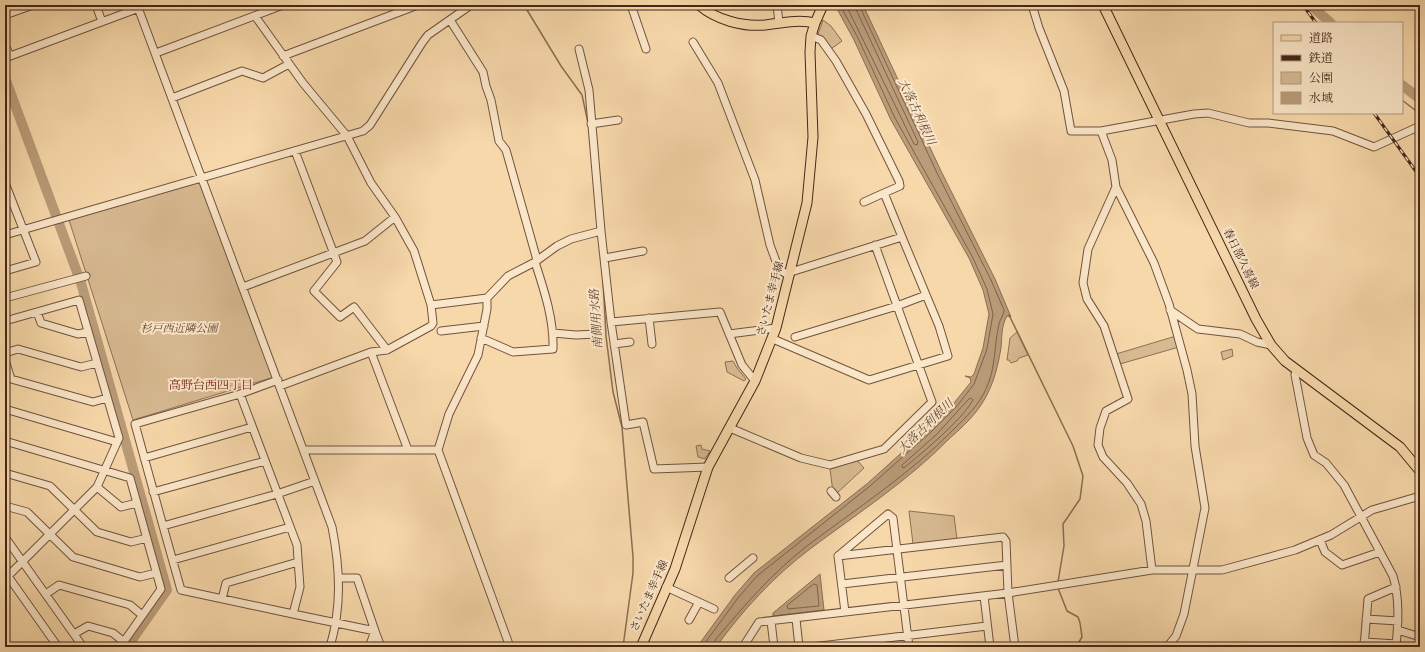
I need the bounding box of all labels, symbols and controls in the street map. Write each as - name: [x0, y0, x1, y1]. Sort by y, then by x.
- legend: [1273, 22, 1403, 114]
- text: 道路: [1309, 31, 1333, 47]
- text: 鉄道: [1308, 51, 1333, 67]
- text: 公園: [1309, 71, 1333, 87]
- water label: 大落古利根川: [894, 76, 939, 150]
- text: 水域: [1309, 91, 1333, 107]
- street label: 春日部久喜線: [1219, 226, 1261, 292]
- street label: さいたま幸手線: [754, 260, 788, 338]
- water label: 南側用水路: [587, 288, 607, 349]
- park label: 杉戸西近隣公園: [141, 322, 219, 337]
- district label: 高野台西四丁目: [169, 378, 253, 394]
- water label: 大落古利根川: [895, 395, 959, 458]
- street label: さいたま幸手線: [627, 558, 673, 634]

